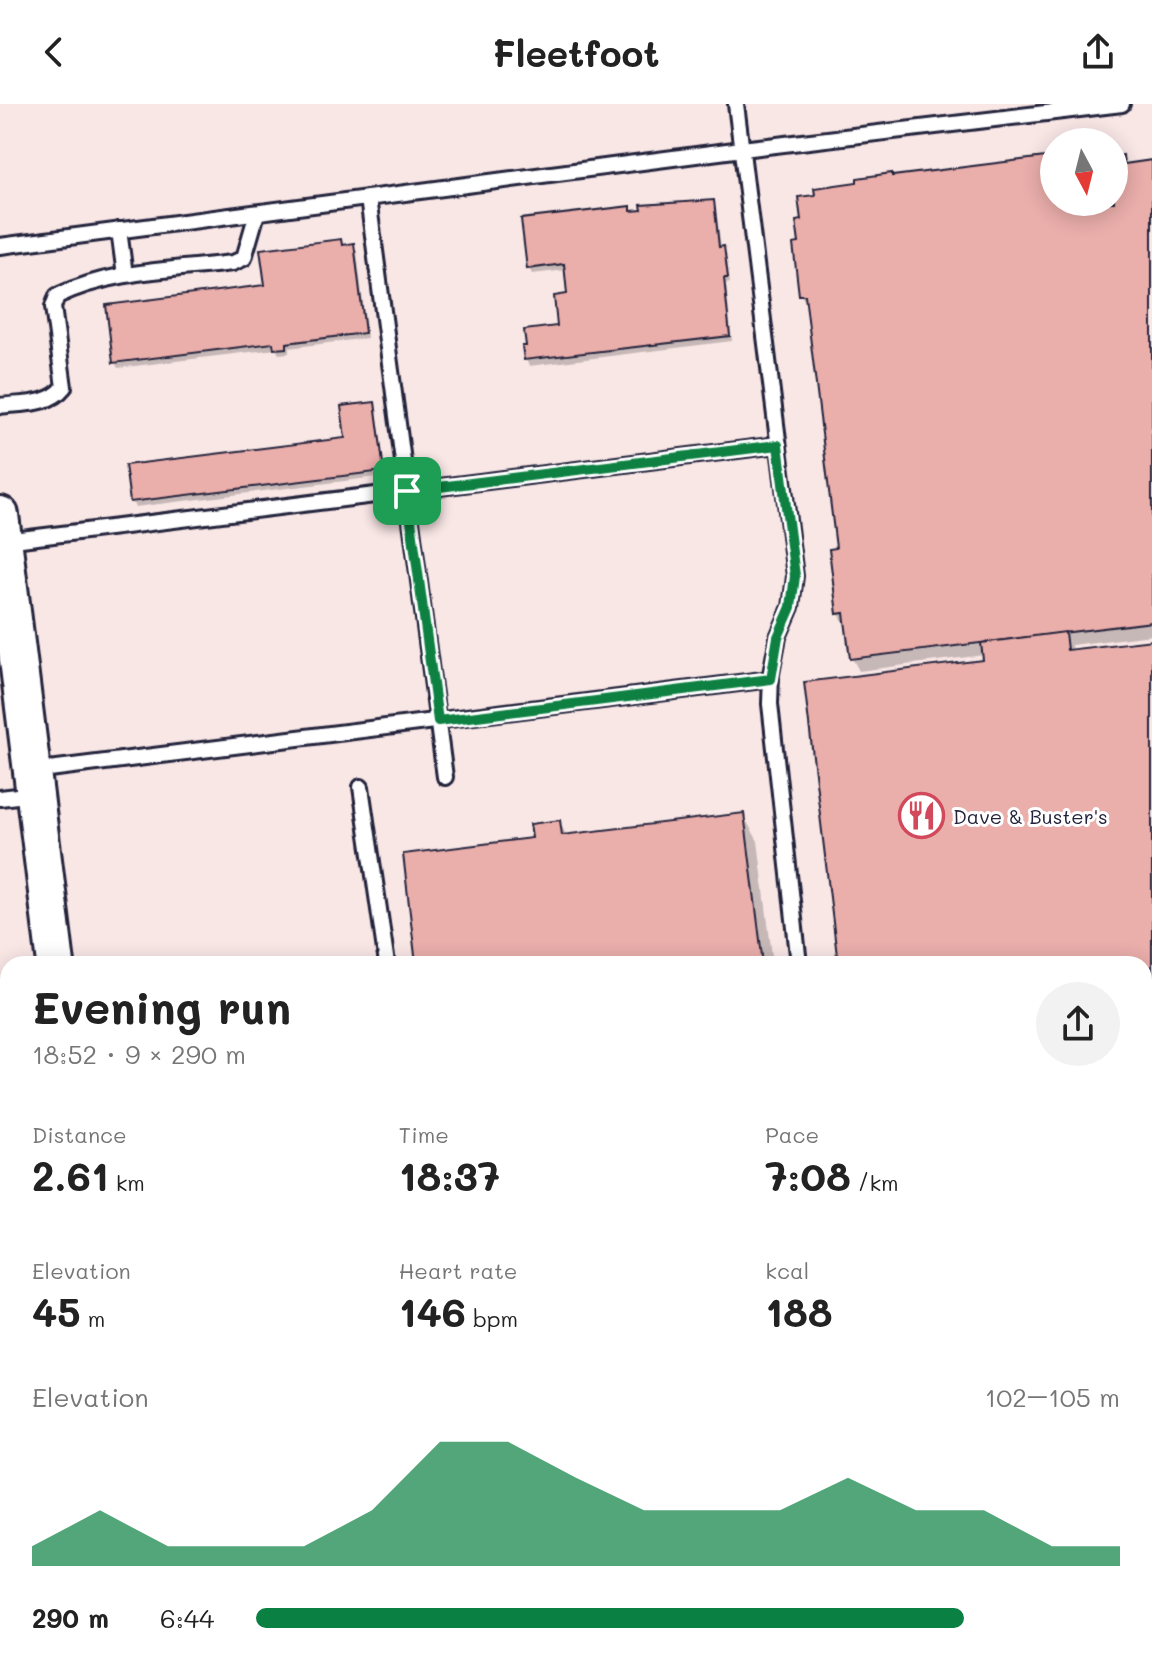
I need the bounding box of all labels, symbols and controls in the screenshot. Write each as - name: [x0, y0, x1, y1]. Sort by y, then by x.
- text: Fleetfoot: [493, 29, 659, 76]
- icon: back: [32, 30, 76, 74]
- icon: share: [1076, 30, 1120, 74]
- north arrow: [1040, 128, 1128, 216]
- map controls: [1040, 128, 1128, 216]
- pin: [373, 457, 441, 525]
- icon: arrive: [385, 469, 429, 513]
- restaurant icon: Dave & Buster's: [898, 792, 946, 840]
- place label: Dave & Buster's: [953, 803, 1108, 829]
- text: Evening run: [32, 978, 291, 1035]
- button: share: [1036, 982, 1120, 1066]
- text: 18:52 · 9 × 290 m: [32, 1037, 246, 1071]
- text: Distance: [32, 1120, 127, 1149]
- text: Time: [399, 1120, 449, 1149]
- text: Pace: [765, 1120, 819, 1149]
- text: 2.61: [32, 1149, 109, 1201]
- text: 18:37: [399, 1149, 500, 1201]
- text: 7:08: [765, 1149, 851, 1201]
- text: km: [109, 1168, 145, 1197]
- text: /km: [851, 1168, 899, 1197]
- text: Elevation: [32, 1256, 131, 1285]
- text: Heart rate: [399, 1256, 517, 1285]
- text: kcal: [765, 1256, 809, 1285]
- text: 45: [32, 1285, 81, 1337]
- text: 146: [399, 1285, 466, 1337]
- text: 188: [765, 1285, 833, 1337]
- text: m: [81, 1304, 105, 1333]
- text: bpm: [466, 1304, 518, 1333]
- text: Elevation: [32, 1380, 149, 1414]
- text: 102–105 m: [985, 1380, 1120, 1414]
- text: 290 m: [32, 1601, 109, 1635]
- text: 6:44: [160, 1601, 214, 1635]

